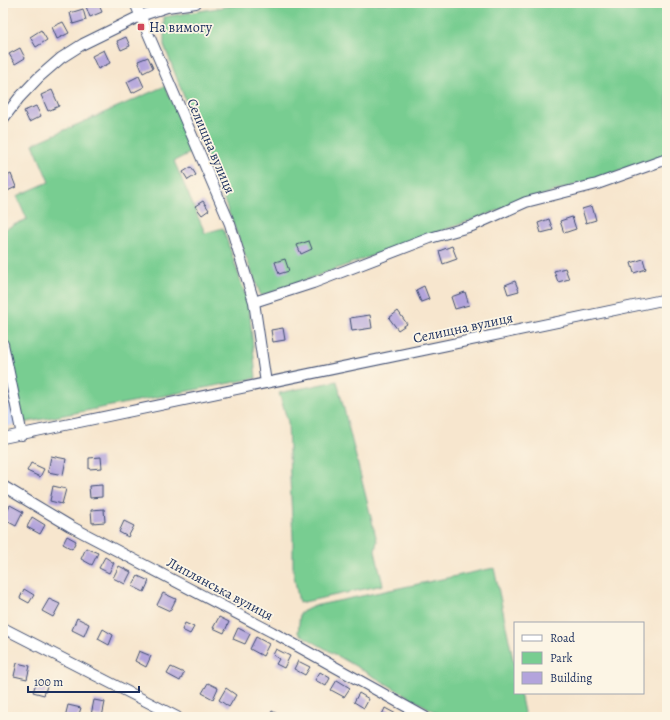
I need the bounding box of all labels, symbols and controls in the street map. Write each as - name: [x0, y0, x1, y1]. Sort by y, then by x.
- place label: На вимогу: [149, 18, 213, 37]
- marker: На вимогу: [136, 22, 146, 32]
- street label: Селищна вулиця: [182, 96, 240, 197]
- street label: Селищна вулиця: [411, 308, 515, 348]
- street label: Липлянська вулиця: [163, 553, 277, 625]
- legend: [514, 622, 644, 694]
- text: Road: [550, 630, 576, 646]
- text: Park: [550, 650, 573, 666]
- scale bar: [28, 668, 139, 694]
- text: Building: [550, 670, 592, 686]
- text: 100 m: [34, 674, 63, 690]

